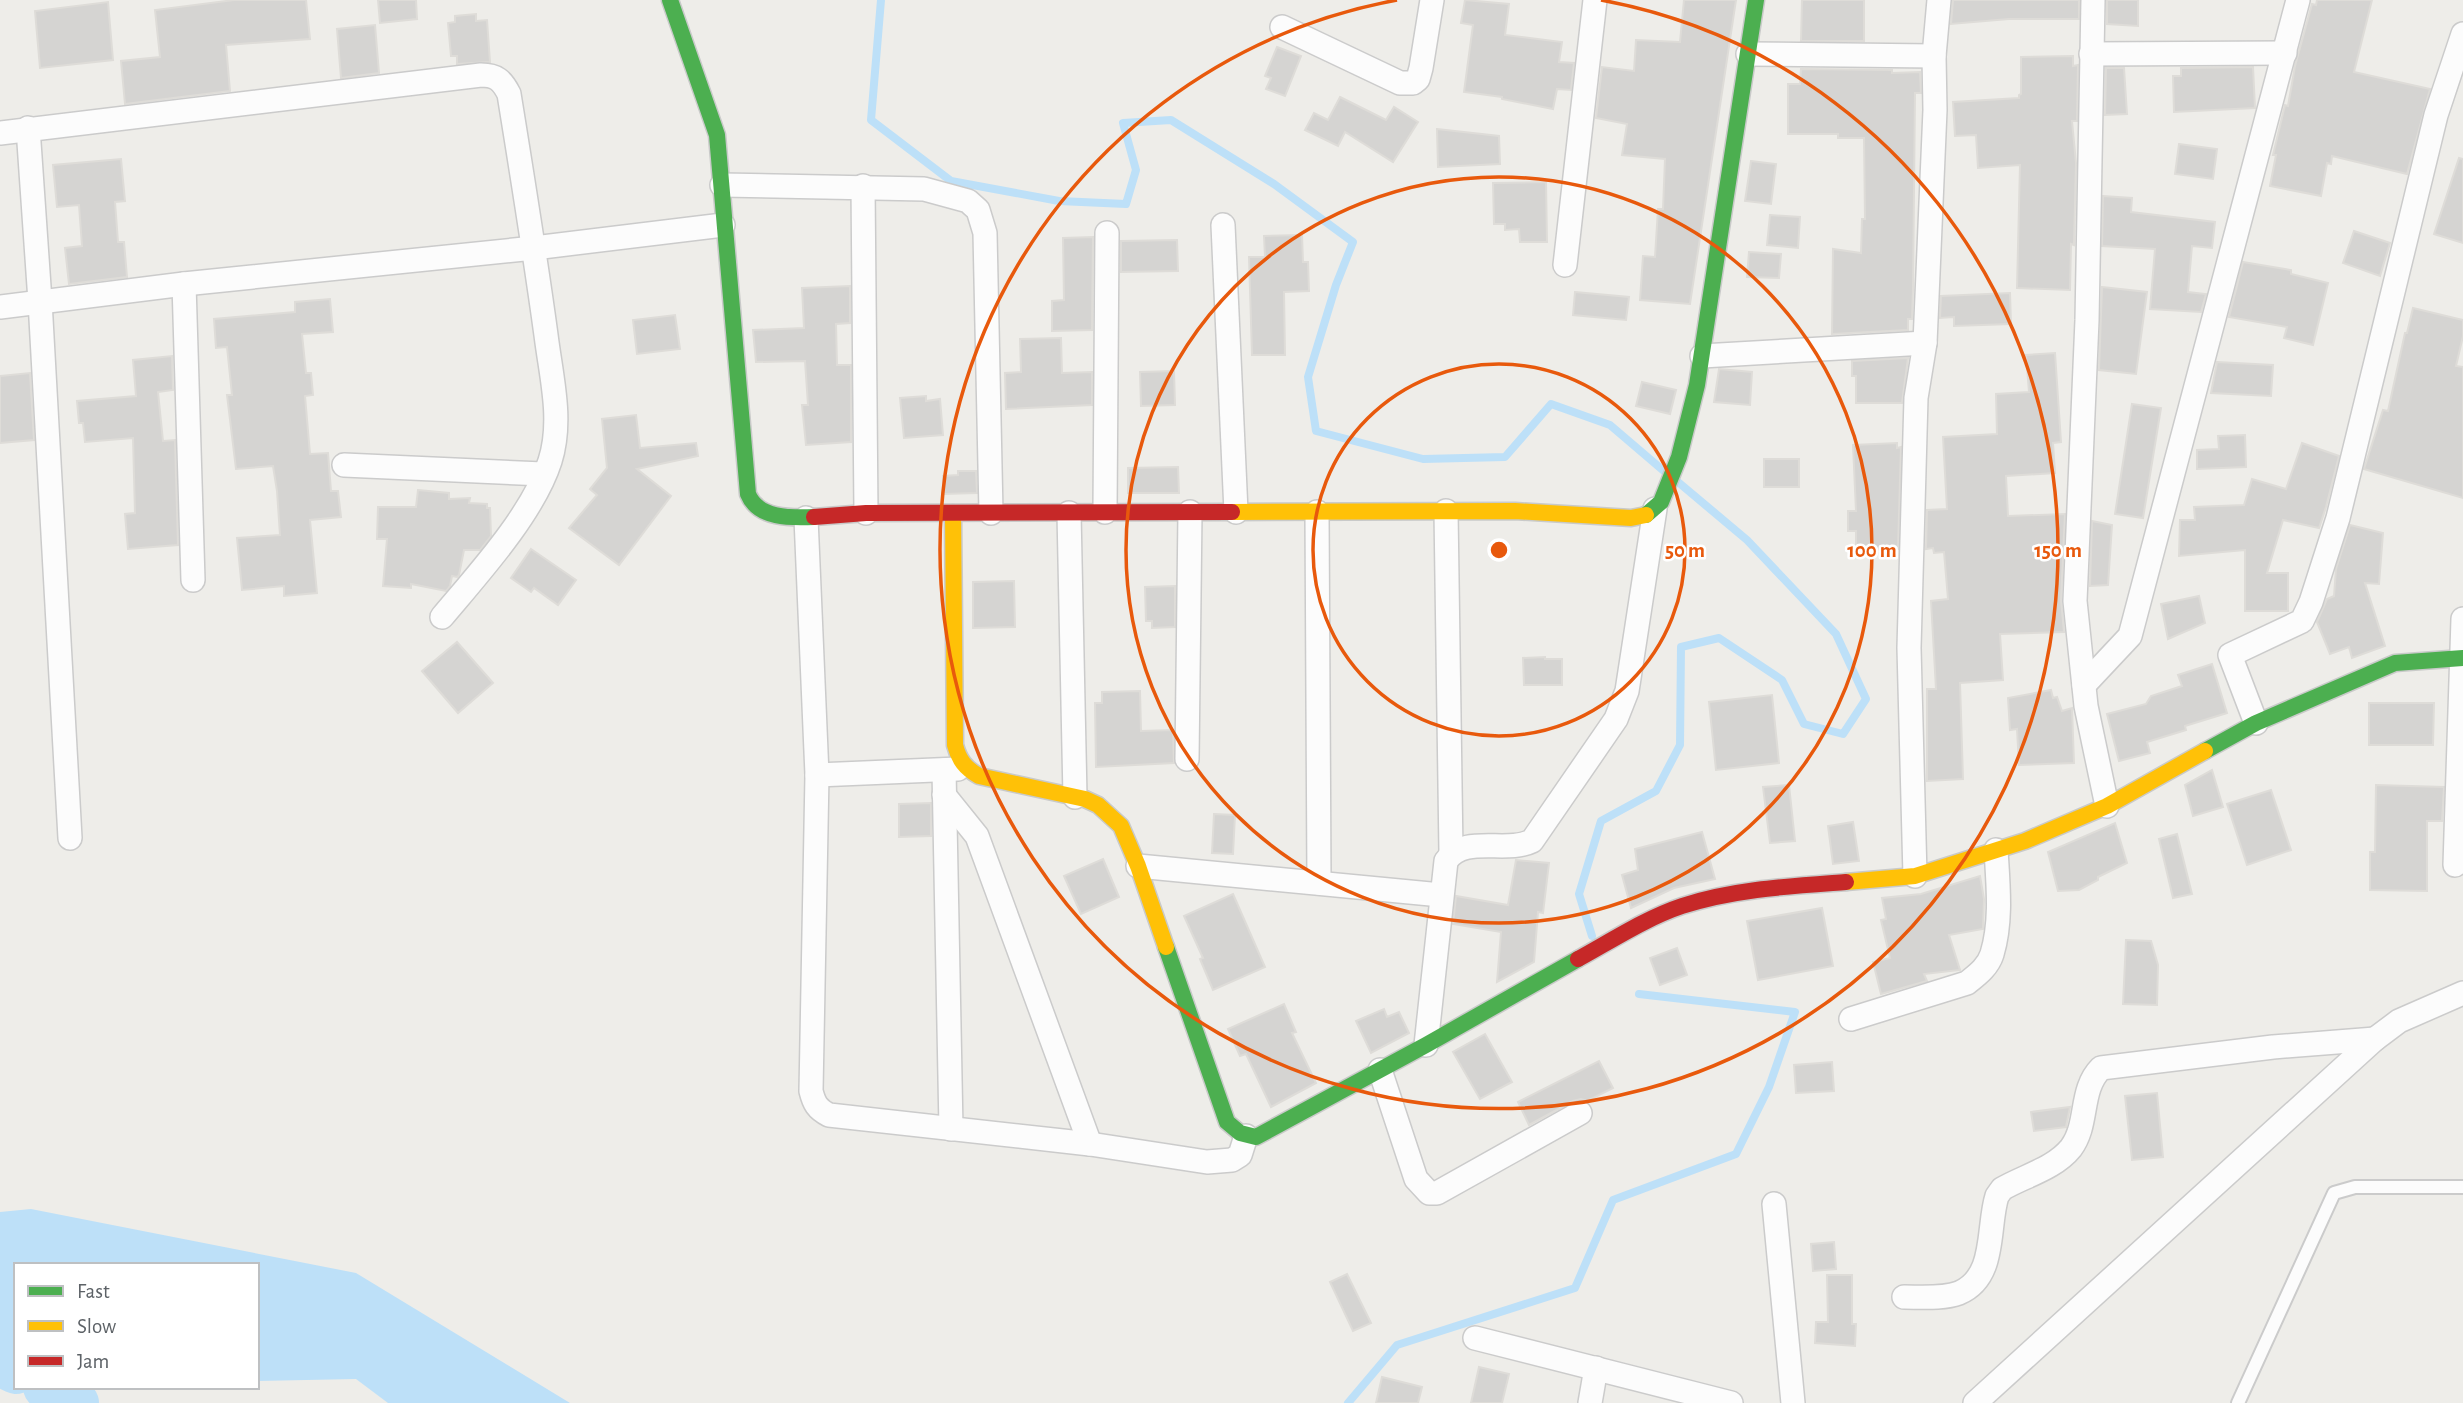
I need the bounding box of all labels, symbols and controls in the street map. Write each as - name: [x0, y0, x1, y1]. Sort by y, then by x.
- centre of rings: [1487, 538, 1511, 562]
- text: 50 m: [1665, 540, 1705, 561]
- text: 100 m: [1847, 540, 1897, 561]
- text: 150 m: [2034, 540, 2082, 561]
- legend: [14, 1263, 259, 1389]
- text: Fast: [77, 1281, 110, 1302]
- text: Slow: [77, 1316, 116, 1337]
- text: Jam: [77, 1351, 109, 1372]

